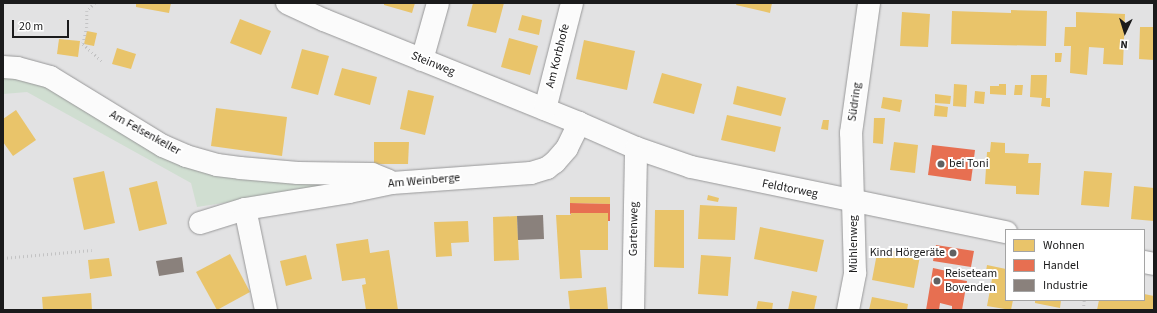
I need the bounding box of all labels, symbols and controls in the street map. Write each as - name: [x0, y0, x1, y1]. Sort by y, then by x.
- scale bar: [14, 12, 71, 38]
- north arrow: [1105, 12, 1145, 52]
- text: 20 m: [19, 18, 43, 35]
- street label: Am Korbhofe: [543, 23, 573, 89]
- text: N: [1120, 37, 1128, 52]
- street label: Steinweg: [409, 49, 457, 79]
- street label: Südring: [845, 82, 865, 122]
- street label: Am Felsenkeller: [107, 108, 183, 158]
- place label: bei Toni: [949, 157, 989, 171]
- marker: bei Toni: [936, 159, 946, 169]
- street label: Am Weinberge: [387, 171, 461, 191]
- street label: Feldtorweg: [761, 177, 819, 201]
- street label: Gartenweg: [626, 202, 642, 256]
- street label: Mühlenweg: [847, 215, 861, 273]
- legend: [1005, 229, 1145, 301]
- text: Wohnen: [1043, 237, 1085, 254]
- place label: Kind Hörgeräte: [870, 246, 945, 260]
- marker: Kind Hörgeräte: [948, 248, 958, 258]
- text: Handel: [1043, 257, 1079, 274]
- place label: Reiseteam Bovenden: [945, 267, 997, 295]
- marker: Reiseteam Bovenden: [932, 276, 942, 286]
- text: Industrie: [1043, 277, 1088, 294]

